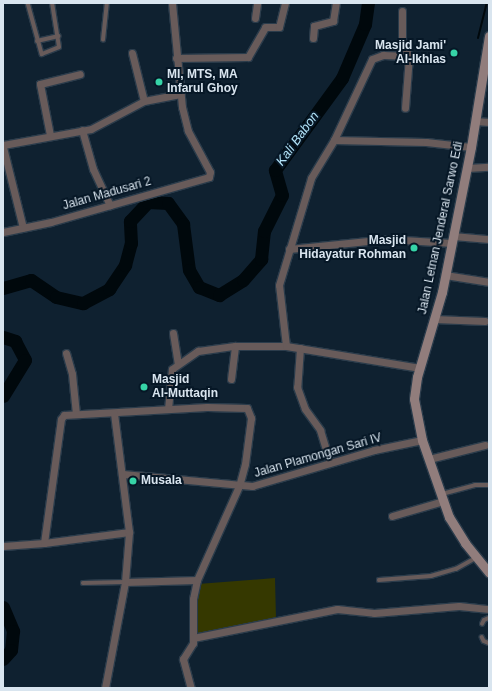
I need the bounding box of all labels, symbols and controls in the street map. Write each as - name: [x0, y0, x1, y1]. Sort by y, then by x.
- place label: Masjid Jami' Al-Ikhlas: [375, 39, 446, 67]
- marker: Masjid Jami' Al-Ikhlas: [449, 48, 459, 58]
- place label: MI, MTS, MA Infarul Ghoy: [167, 68, 238, 96]
- marker: MI, MTS, MA Infarul Ghoy: [154, 77, 164, 87]
- water label: Kali Babon: [273, 109, 323, 169]
- street label: Jalan Letnan Jenderal Sarwo Edi: [416, 140, 466, 316]
- street label: Jalan Madusari 2: [61, 174, 153, 214]
- place label: Masjid Hidayatur Rohman: [299, 234, 406, 262]
- marker: Masjid Hidayatur Rohman: [409, 243, 419, 253]
- place label: Masjid Al-Muttaqin: [152, 373, 218, 401]
- marker: Masjid Al-Muttaqin: [139, 382, 149, 392]
- street label: Jalan Plamongan Sari IV: [253, 431, 383, 481]
- place label: Musala: [141, 474, 182, 488]
- marker: Musala: [128, 476, 138, 486]

